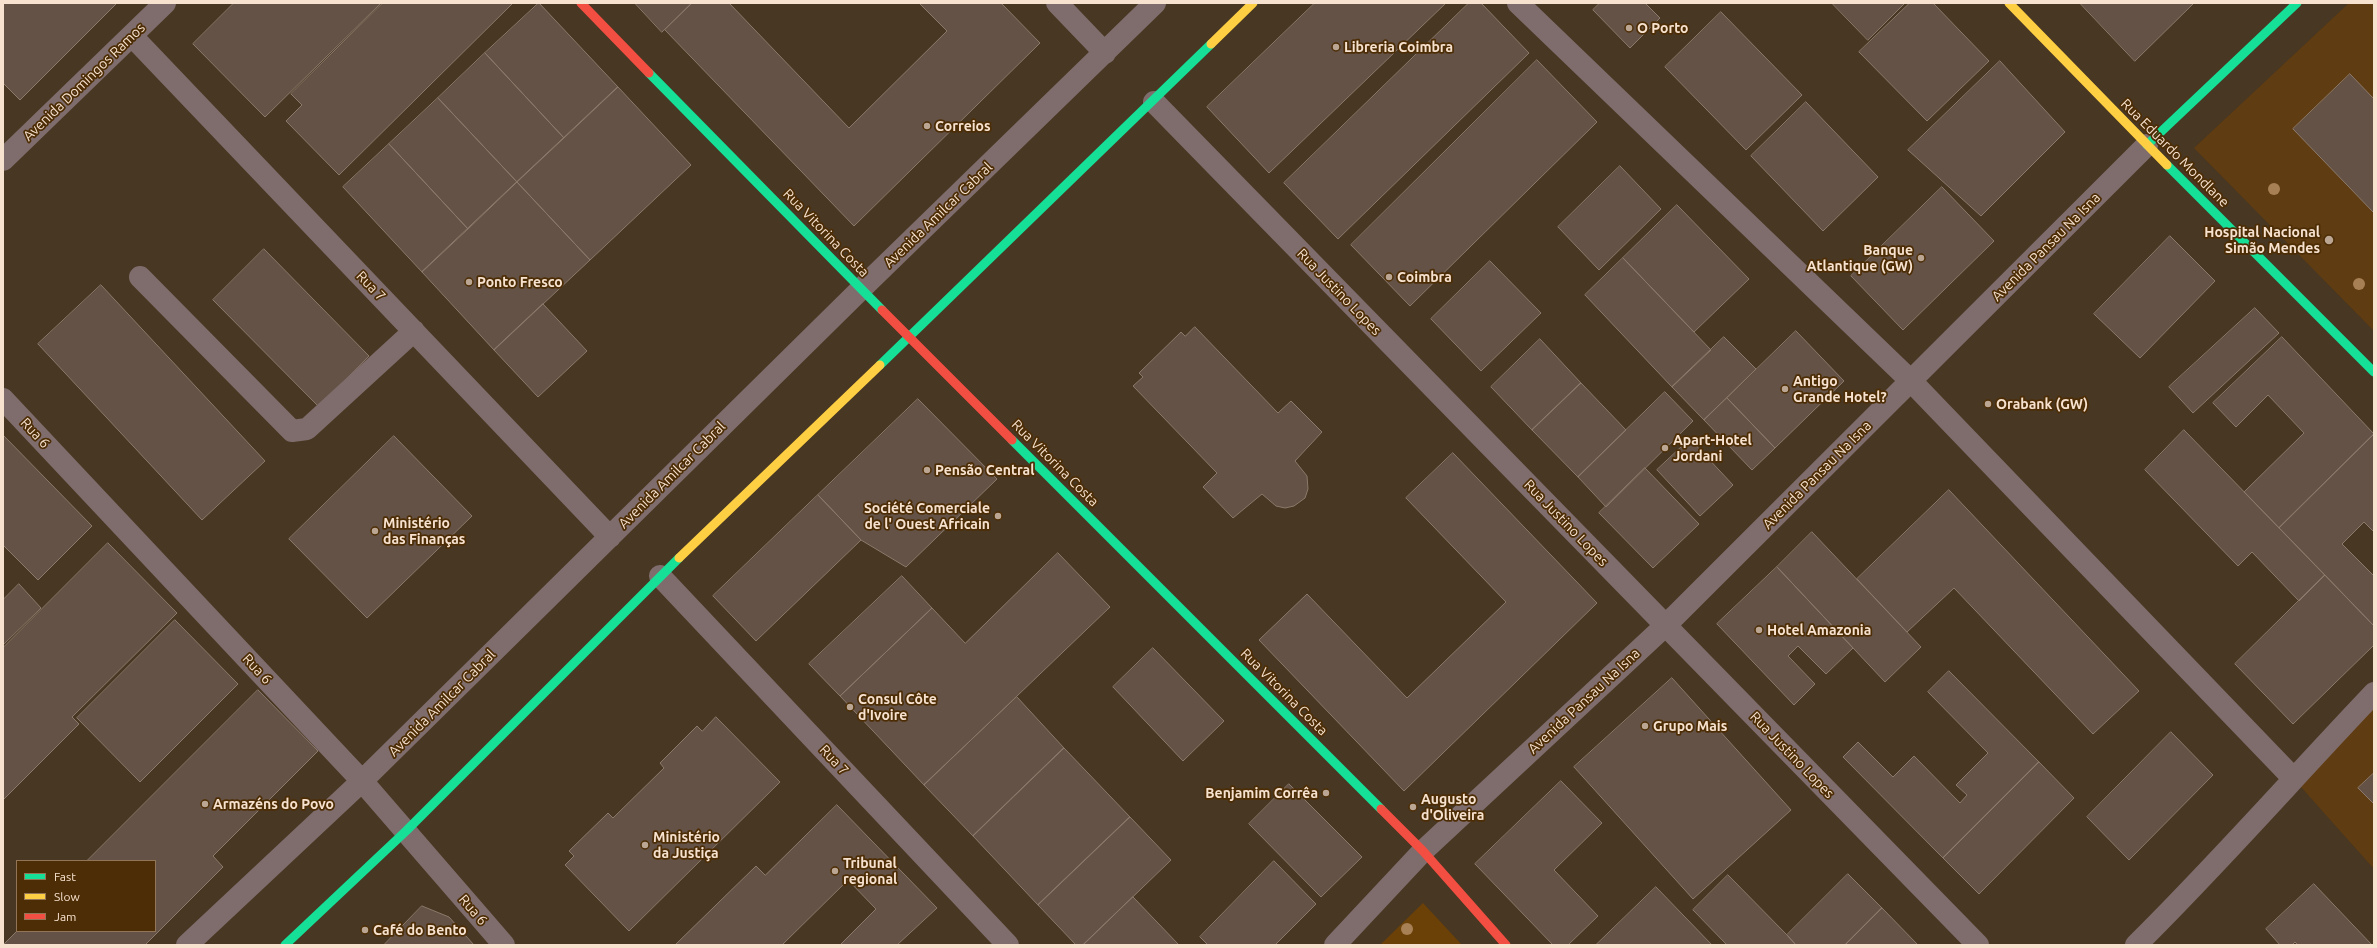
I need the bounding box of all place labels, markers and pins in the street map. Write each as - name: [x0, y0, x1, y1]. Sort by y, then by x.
- place label: O Porto: [1637, 20, 1688, 36]
- marker: O Porto: [1624, 23, 1634, 33]
- place label: Libreria Coimbra: [1344, 39, 1453, 55]
- marker: Libreria Coimbra: [1331, 42, 1341, 52]
- place label: Correios: [935, 118, 991, 134]
- marker: Correios: [922, 121, 932, 131]
- place label: Hospital Nacional Simão Mendes: [2204, 224, 2320, 256]
- marker: Hospital Nacional Simão Mendes: [2323, 234, 2335, 246]
- place label: Banque Atlantique (GW): [1807, 242, 1913, 274]
- marker: Banque Atlantique (GW): [1916, 253, 1926, 263]
- place label: Coimbra: [1397, 269, 1452, 285]
- marker: Coimbra: [1384, 272, 1394, 282]
- place label: Ponto Fresco: [477, 274, 563, 290]
- marker: Ponto Fresco: [464, 277, 474, 287]
- place label: Antigo Grande Hotel?: [1793, 373, 1887, 406]
- marker: Antigo Grande Hotel?: [1780, 384, 1790, 394]
- place label: Orabank (GW): [1996, 396, 2088, 412]
- marker: Orabank (GW): [1983, 399, 1993, 409]
- place label: Apart-Hotel Jordani: [1673, 432, 1752, 464]
- marker: Apart-Hotel Jordani: [1660, 443, 1670, 453]
- place label: Pensão Central: [935, 462, 1034, 478]
- marker: Pensão Central: [922, 465, 932, 475]
- place label: Société Comerciale de l' Ouest Africain: [864, 500, 990, 532]
- marker: Société Comerciale de l' Ouest Africain: [993, 511, 1003, 521]
- place label: Ministério das Finanças: [383, 515, 465, 548]
- marker: Ministério das Finanças: [370, 526, 380, 536]
- place label: Hotel Amazonia: [1767, 622, 1871, 638]
- marker: Hotel Amazonia: [1754, 625, 1764, 635]
- place label: Consul Côte d'Ivoire: [858, 691, 937, 724]
- marker: Consul Côte d'Ivoire: [845, 702, 855, 712]
- place label: Grupo Mais: [1653, 718, 1727, 734]
- marker: Grupo Mais: [1640, 721, 1650, 731]
- place label: Benjamim Corrêa: [1205, 785, 1318, 801]
- marker: Benjamim Corrêa: [1321, 788, 1331, 798]
- place label: Augusto d'Oliveira: [1421, 791, 1484, 824]
- place label: Armazéns do Povo: [213, 796, 334, 812]
- marker: Armazéns do Povo: [200, 799, 210, 809]
- marker: Augusto d'Oliveira: [1408, 802, 1418, 812]
- place label: Ministério da Justiça: [653, 829, 720, 862]
- marker: Ministério da Justiça: [640, 840, 650, 850]
- place label: Tribunal regional: [843, 855, 897, 888]
- marker: Tribunal regional: [830, 866, 840, 876]
- place label: Café do Bento: [373, 922, 467, 938]
- marker: Café do Bento: [360, 925, 370, 935]

